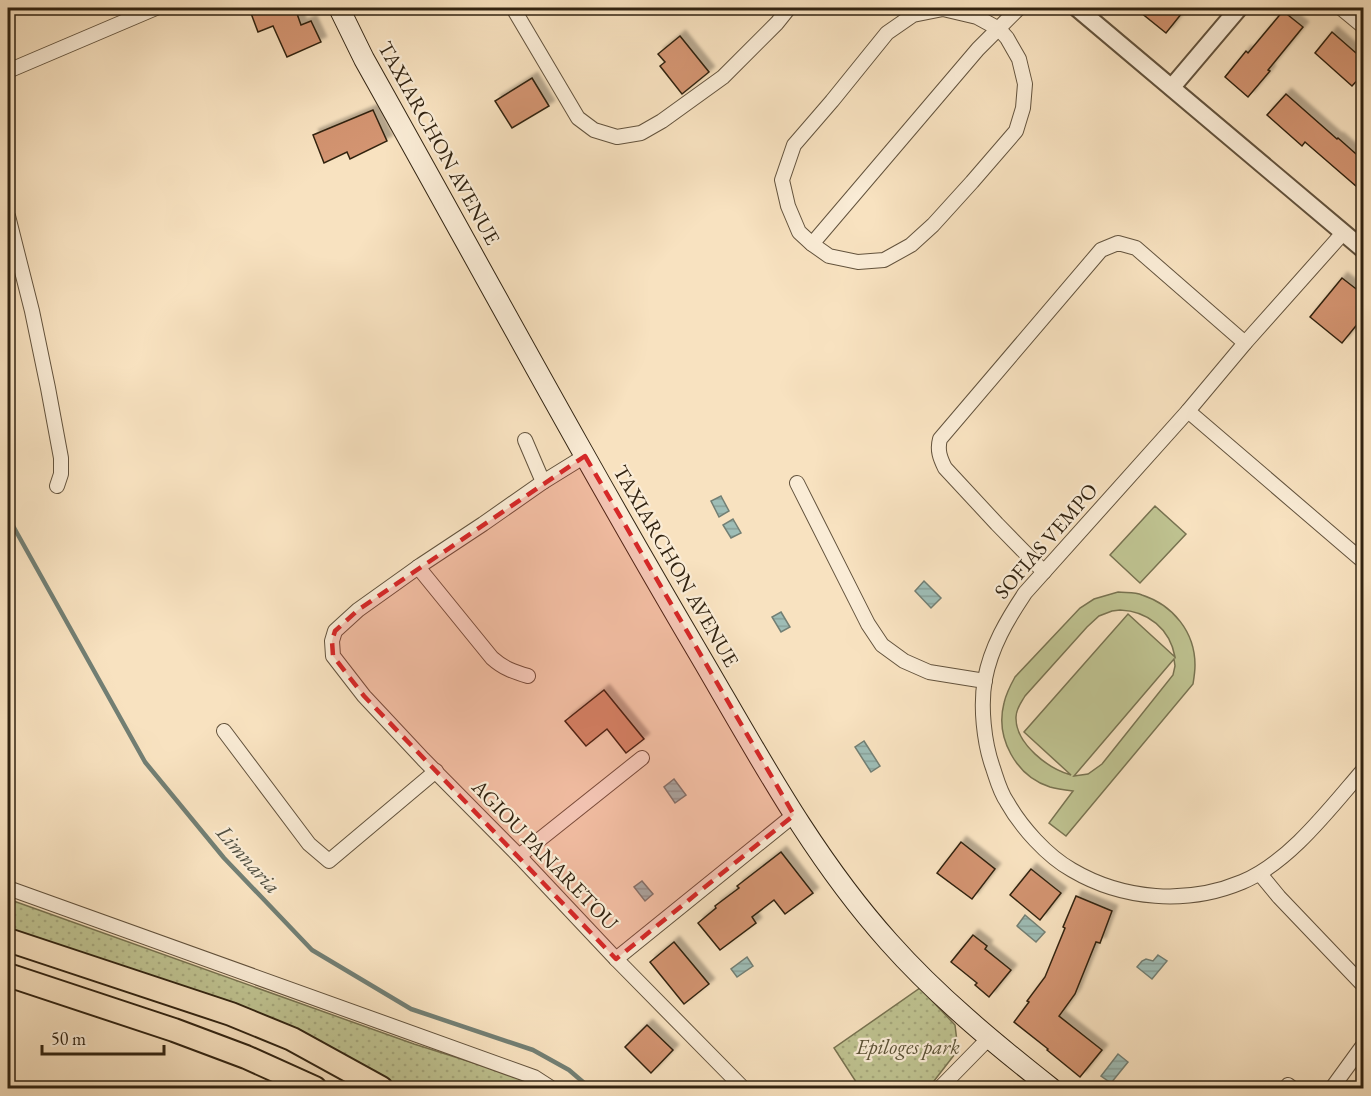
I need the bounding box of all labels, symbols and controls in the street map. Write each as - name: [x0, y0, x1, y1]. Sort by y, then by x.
- street label: TAXIARCHON AVENUE: [372, 36, 507, 249]
- street label: TAXIARCHON AVENUE: [608, 460, 745, 672]
- street label: SOFIAS VEMPO: [988, 477, 1103, 604]
- street label: AGIOU PANARETOU: [466, 773, 625, 936]
- water label: Limnaria: [209, 818, 287, 900]
- scale bar: [42, 1018, 164, 1056]
- text: 50 m: [51, 1027, 86, 1050]
- park label: Epiloges park: [855, 1033, 960, 1060]

